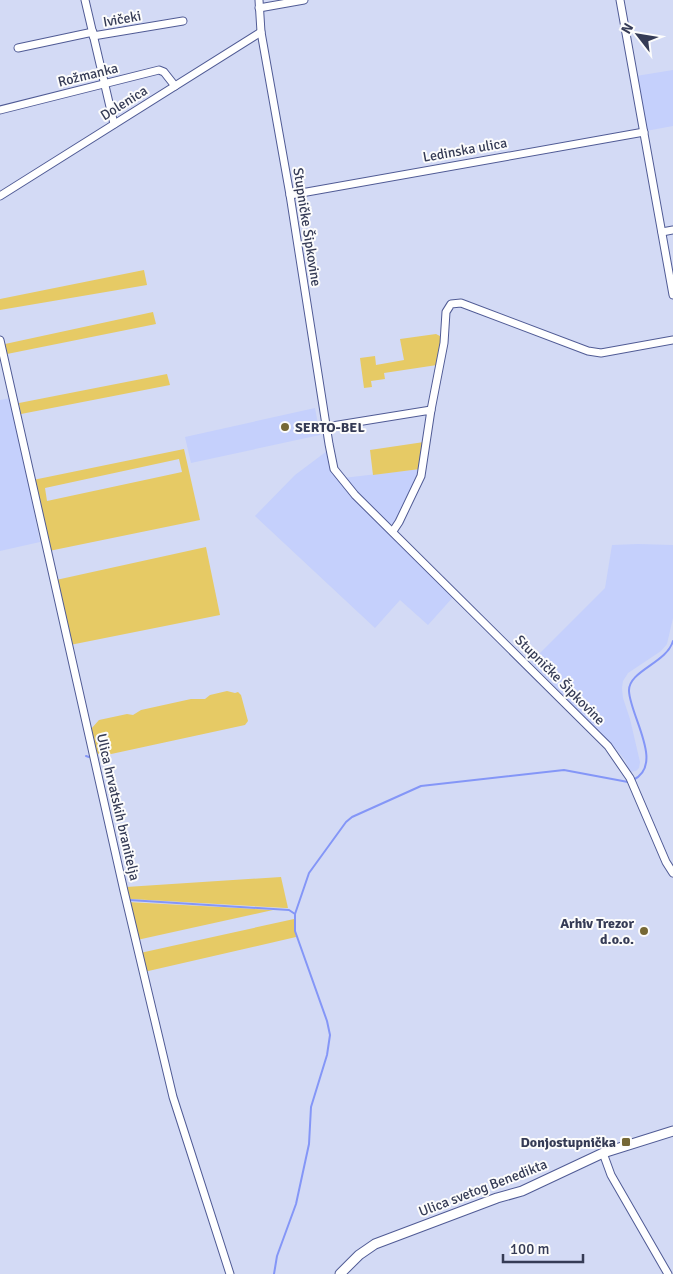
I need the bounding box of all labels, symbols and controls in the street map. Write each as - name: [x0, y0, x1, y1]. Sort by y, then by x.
- street label: Ivičeki: [102, 7, 142, 31]
- north arrow: [613, 10, 663, 60]
- text: N: [617, 20, 637, 37]
- street label: Rožmanka: [56, 59, 120, 91]
- street label: Dolenica: [97, 82, 151, 124]
- street label: Ledinska ulica: [422, 134, 508, 166]
- street label: Stupničke Šipkovine: [289, 166, 325, 288]
- place label: SERTO-BEL: [295, 419, 365, 436]
- marker: SERTO-BEL: [279, 421, 291, 433]
- street label: Stupničke Šipkovine: [512, 632, 608, 728]
- street label: Ulica hrvatskih branitelja: [93, 732, 143, 882]
- place label: Arhiv Trezor d.o.o.: [560, 915, 634, 948]
- marker: Arhiv Trezor d.o.o.: [638, 925, 650, 937]
- place label: Donjostupnička: [520, 1134, 616, 1151]
- marker: Donjostupnička: [620, 1136, 632, 1148]
- street label: Ulica svetog Benedikta: [416, 1156, 550, 1220]
- scale bar: [503, 1232, 583, 1264]
- text: 100 m: [510, 1240, 550, 1258]

